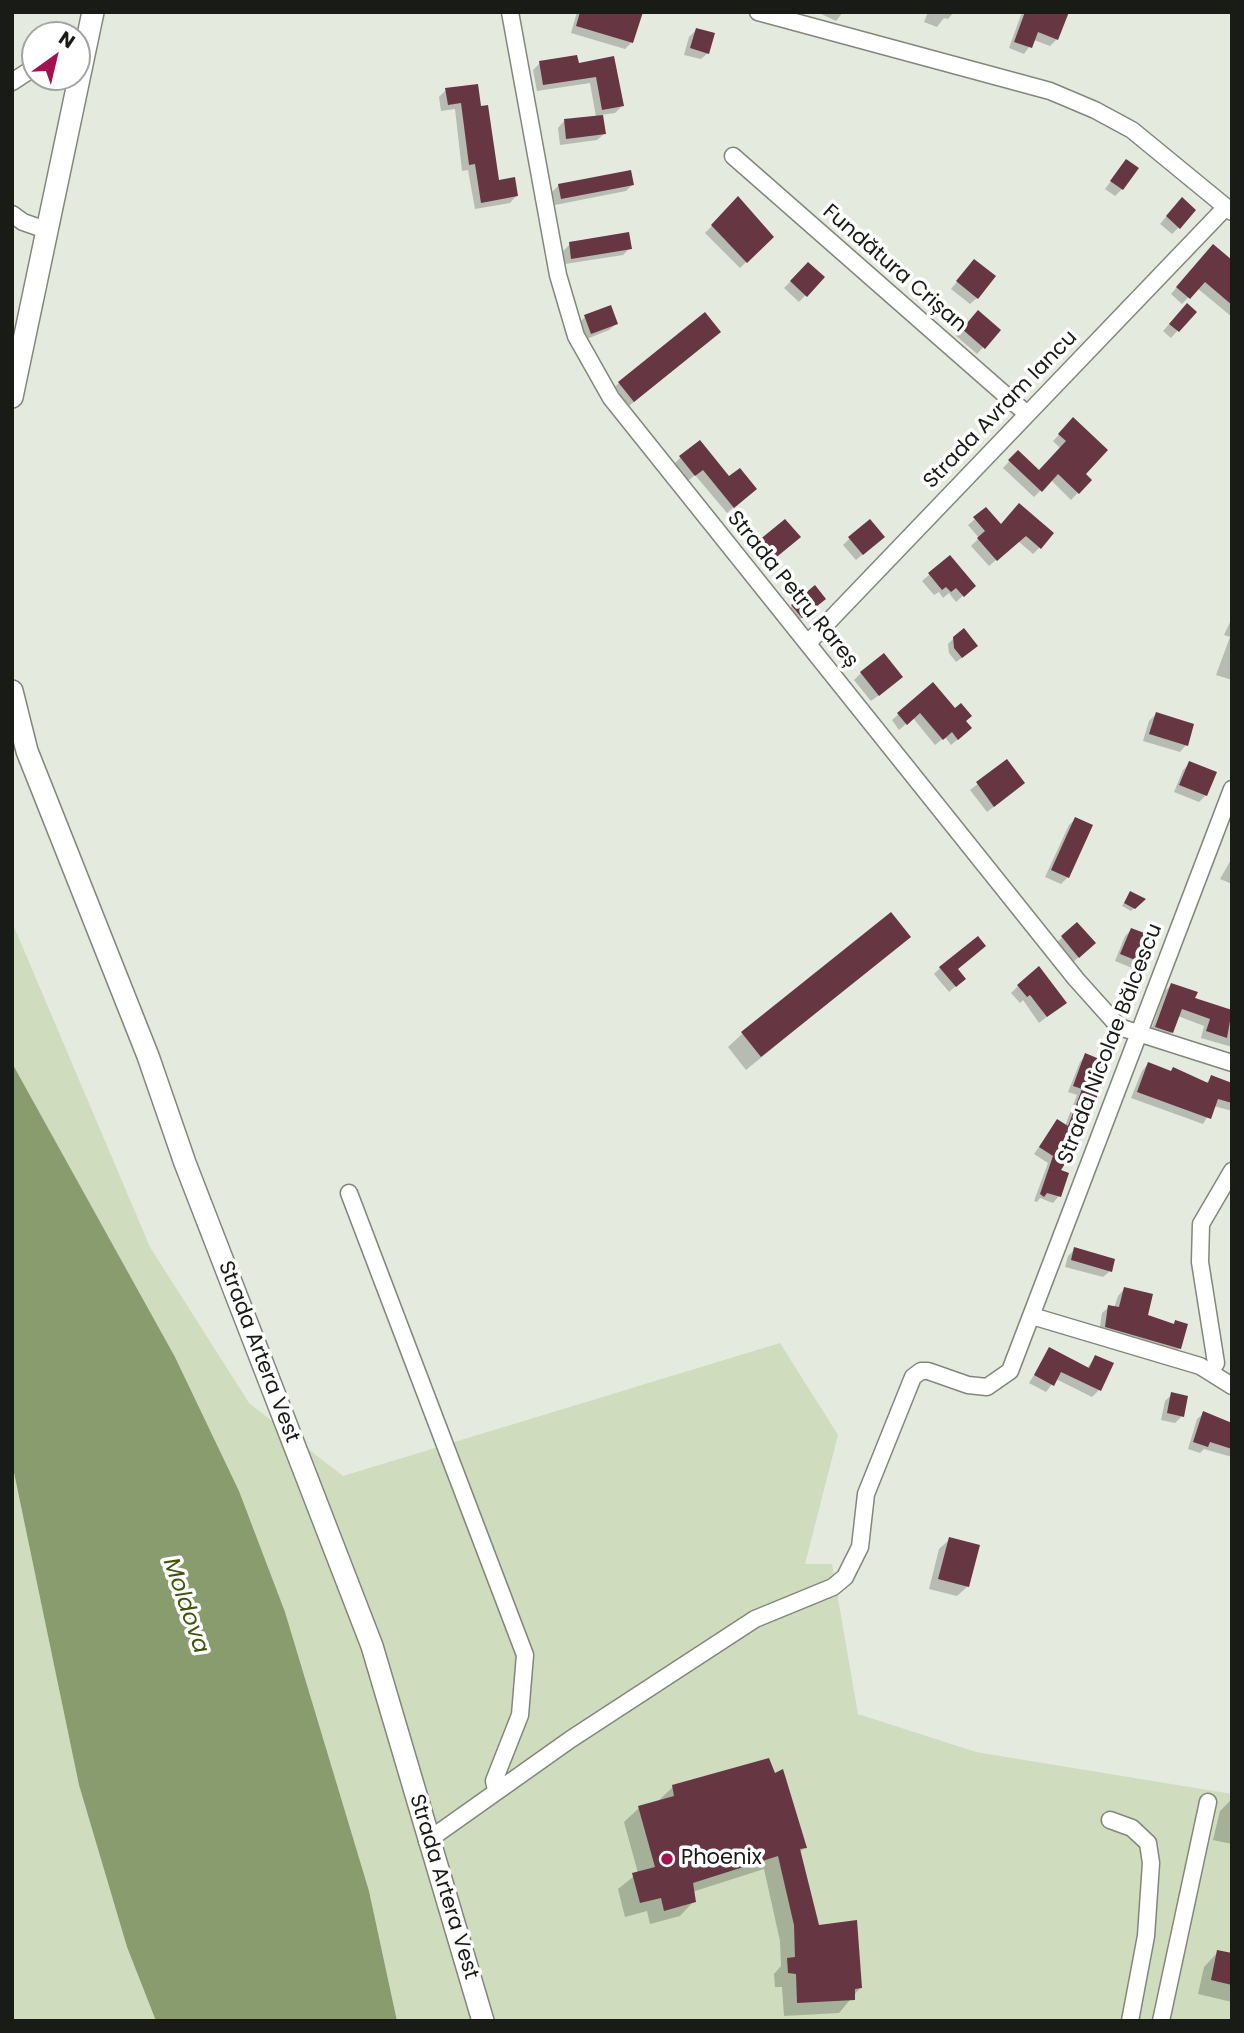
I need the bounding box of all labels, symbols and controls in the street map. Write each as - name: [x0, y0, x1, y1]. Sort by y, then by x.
- north arrow: [21, 21, 91, 91]
- text: N: [53, 25, 80, 55]
- street label: Fundătura Crișan: [817, 200, 971, 338]
- street label: Strada Avram Iancu: [919, 326, 1083, 494]
- street label: Strada Petru Rareș: [721, 507, 863, 673]
- street label: Strada Nicolae Bălcescu: [1053, 920, 1169, 1168]
- street label: Strada Artera Vest: [212, 1258, 304, 1446]
- water label: Moldova: [156, 1555, 214, 1657]
- street label: Strada Artera Vest: [403, 1791, 483, 1983]
- place label: Phoenix: [681, 1846, 762, 1872]
- marker: Phoenix: [659, 1851, 675, 1867]

